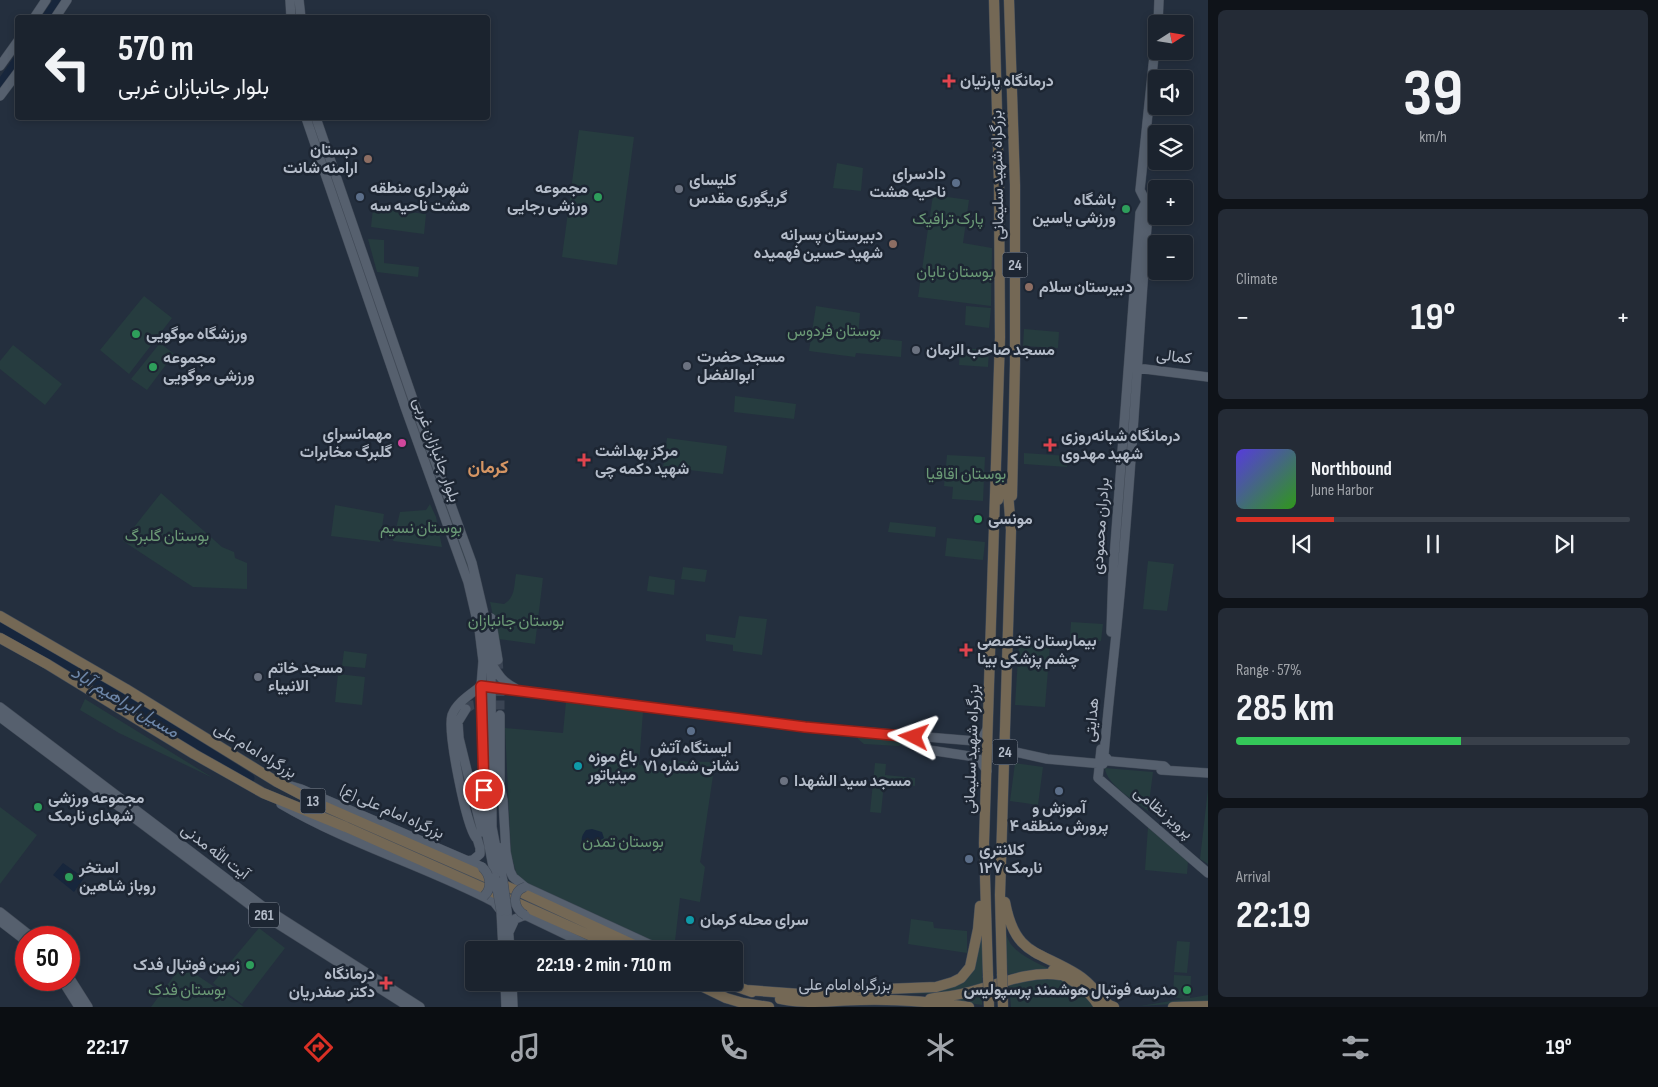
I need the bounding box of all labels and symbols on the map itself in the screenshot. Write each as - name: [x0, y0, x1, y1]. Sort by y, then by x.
- north arrow: [1148, 15, 1192, 60]
- place label: درمانگاه پارتیان: [960, 72, 1054, 92]
- marker: درمانگاه پارتیان: [942, 74, 956, 88]
- street label: بزرگراه شهید سلیمانی: [987, 110, 1009, 240]
- place label: دبستان ارامنه شانت: [283, 141, 358, 178]
- marker: دبستان ارامنه شانت: [362, 153, 374, 165]
- place label: دادسرای ناحیه هشت: [869, 165, 946, 202]
- place label: کلیسای گریگوری مقدس: [689, 171, 788, 208]
- marker: دادسرای ناحیه هشت: [950, 177, 962, 189]
- place label: شهرداری منطقه هشت ناحیه سه: [370, 179, 470, 216]
- place label: مجموعه ورزشی رجایی: [507, 179, 588, 216]
- marker: کلیسای گریگوری مقدس: [673, 183, 685, 195]
- marker: شهرداری منطقه هشت ناحیه سه: [354, 191, 366, 203]
- marker: مجموعه ورزشی رجایی: [592, 191, 604, 203]
- place label: باشگاه ورزشی یاسین: [1032, 191, 1116, 228]
- marker: باشگاه ورزشی یاسین: [1120, 203, 1132, 215]
- park label: پارک ترافیک: [912, 210, 984, 230]
- place label: دبیرستان پسرانه شهید حسین فهمیده: [753, 226, 883, 263]
- marker: دبیرستان پسرانه شهید حسین فهمیده: [887, 238, 899, 250]
- road number: 24: [1002, 252, 1028, 278]
- park label: بوستان تابان: [916, 263, 994, 282]
- place label: دبیرستان سلام: [1039, 278, 1133, 297]
- marker: دبیرستان سلام: [1023, 281, 1035, 293]
- park label: بوستان فردوس: [787, 322, 881, 341]
- place label: ورزشگاه موگویی: [146, 325, 247, 344]
- marker: ورزشگاه موگویی: [130, 328, 142, 340]
- place label: مسجد صاحب الزمان: [926, 341, 1055, 360]
- marker: مسجد صاحب الزمان: [910, 344, 922, 356]
- street label: کمالی: [1155, 345, 1193, 369]
- place label: مسجد حضرت ابوالفضل: [697, 348, 786, 385]
- place label: مجموعه ورزشی موگویی: [163, 349, 255, 386]
- marker: مسجد حضرت ابوالفضل: [681, 360, 693, 372]
- marker: مجموعه ورزشی موگویی: [147, 361, 159, 373]
- street label: بلوار جانبازان غربی: [408, 395, 464, 505]
- place label: مهمانسرای گلبرگ مخابرات: [300, 425, 392, 462]
- place label: درمانگاه شبانه‌روزی شهید مهدوی: [1061, 427, 1180, 464]
- marker: مهمانسرای گلبرگ مخابرات: [396, 437, 408, 449]
- marker: درمانگاه شبانه‌روزی شهید مهدوی: [1043, 438, 1057, 452]
- place label: مرکز بهداشت شهید دکمه چی: [595, 442, 690, 480]
- marker: مرکز بهداشت شهید دکمه چی: [577, 453, 591, 467]
- district label: کرمان: [467, 457, 509, 478]
- park label: بوستان اقاقیا: [926, 465, 1006, 484]
- street label: برادران محمودی: [1088, 477, 1114, 575]
- place label: مونسی: [988, 510, 1033, 529]
- marker: مونسی: [972, 513, 984, 525]
- park label: بوستان نسیم: [380, 519, 462, 538]
- park label: بوستان گلبرگ: [125, 527, 209, 546]
- park label: بوستان جانبازان: [468, 612, 564, 631]
- place label: بیمارستان تخصصی چشم پزشکی بینا: [977, 632, 1097, 670]
- marker: بیمارستان تخصصی چشم پزشکی بینا: [959, 643, 973, 657]
- place label: مسجد خاتم الانبیاء: [268, 659, 343, 696]
- water label: مسیل ابراهیم آباد: [67, 661, 183, 744]
- marker: مسجد خاتم الانبیاء: [252, 671, 264, 683]
- street label: بزرگراه شهید سلیمانی: [960, 684, 984, 814]
- street label: هدایتی: [1081, 697, 1103, 743]
- position arrow: [887, 710, 939, 762]
- street label: بزرگراه امام علی: [210, 719, 300, 783]
- marker: ایستگاه آتش نشانی شماره ۷۱: [685, 725, 697, 737]
- place label: ایستگاه آتش نشانی شماره ۷۱: [643, 739, 739, 776]
- road number: 24: [992, 740, 1018, 764]
- place label: باغ موزه مینیاتور: [587, 748, 638, 785]
- marker: باغ موزه مینیاتور: [572, 760, 584, 772]
- pin: [463, 769, 505, 811]
- place label: مسجد سید الشهدا: [794, 772, 912, 791]
- marker: مسجد سید الشهدا: [778, 775, 790, 787]
- street label: بزرگراه امام علی (ع): [336, 780, 447, 844]
- street label: پرویز نظامی: [1129, 783, 1197, 844]
- marker: آموزش و پرورش منطقه ۴: [1053, 785, 1065, 797]
- road number: 13: [300, 788, 326, 814]
- place label: مجموعه ورزشی شهدای نارمک: [48, 789, 145, 826]
- place label: آموزش و پرورش منطقه ۴: [1010, 799, 1109, 837]
- marker: مجموعه ورزشی شهدای نارمک: [32, 801, 44, 813]
- street label: آیت الله مدنی: [177, 819, 255, 885]
- park label: بوستان تمدن: [582, 833, 664, 852]
- place label: کلانتری ۱۲۷ نارمک: [979, 841, 1043, 878]
- marker: کلانتری ۱۲۷ نارمک: [963, 853, 975, 865]
- place label: استخر روباز شاهین: [78, 859, 156, 896]
- marker: استخر روباز شاهین: [63, 871, 75, 883]
- road number: 261: [249, 902, 279, 928]
- place label: سرای محله کرمان: [700, 911, 809, 930]
- marker: سرای محله کرمان: [684, 914, 696, 926]
- speed limit sign: 50: [15, 926, 80, 991]
- place label: زمین فوتبال فدک: [133, 956, 240, 975]
- marker: زمین فوتبال فدک: [244, 959, 256, 971]
- place label: درمانگاه دکتر صفدریان: [289, 965, 375, 1002]
- marker: درمانگاه دکتر صفدریان: [379, 976, 393, 990]
- street label: بزرگراه امام علی: [799, 976, 891, 995]
- park label: بوستان فدک: [148, 981, 226, 1000]
- place label: مدرسه فوتبال هوشمند پرسپولیس: [963, 981, 1177, 1001]
- marker: مدرسه فوتبال هوشمند پرسپولیس: [1181, 984, 1193, 996]

